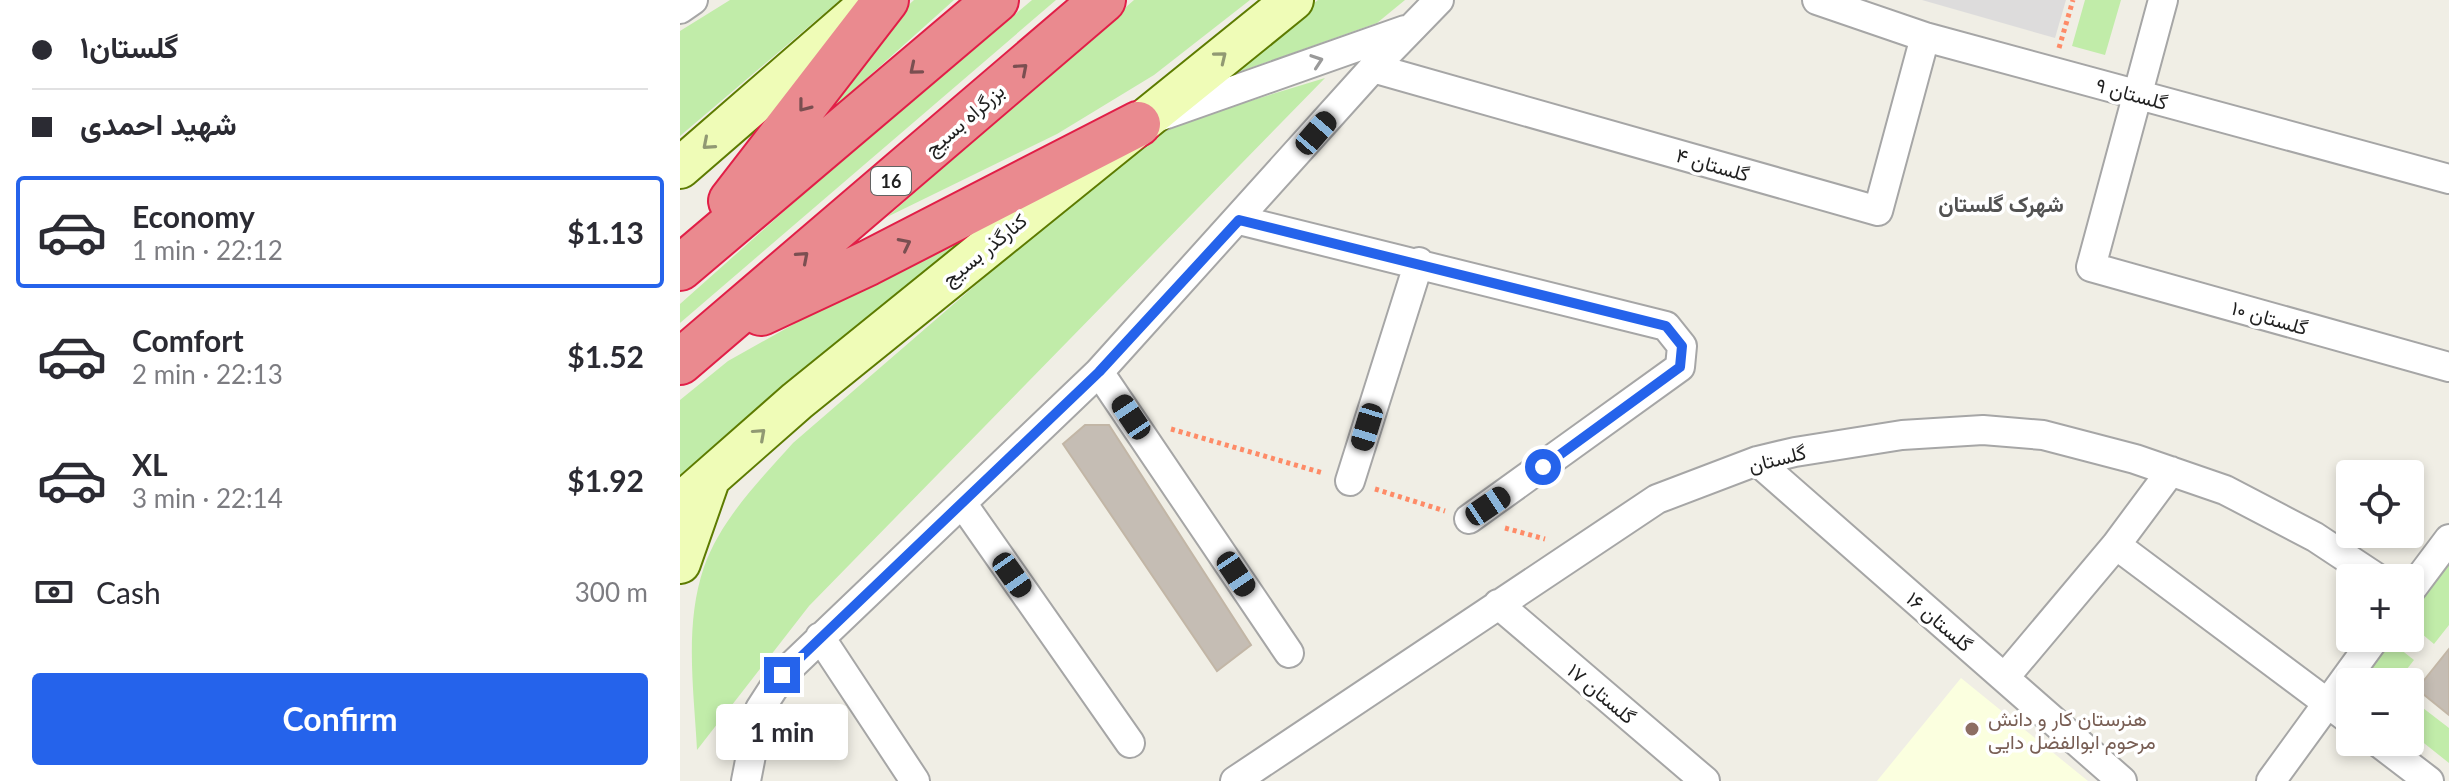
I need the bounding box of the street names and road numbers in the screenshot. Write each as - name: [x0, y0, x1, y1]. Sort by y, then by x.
- street label: گلستان ۹: [2093, 72, 2171, 114]
- street label: بزرگراه بسیج: [919, 78, 1011, 162]
- street label: گلستان ۴: [1674, 142, 1753, 186]
- road number: 16: [871, 167, 911, 195]
- street label: کنارگذر بسیج: [937, 207, 1033, 293]
- street label: گلستان ۱۰: [2229, 295, 2311, 339]
- street label: گلستان: [1746, 439, 1808, 477]
- street label: گلستان ۱۶: [1902, 586, 1978, 656]
- street label: گلستان ۱۷: [1563, 658, 1641, 728]

